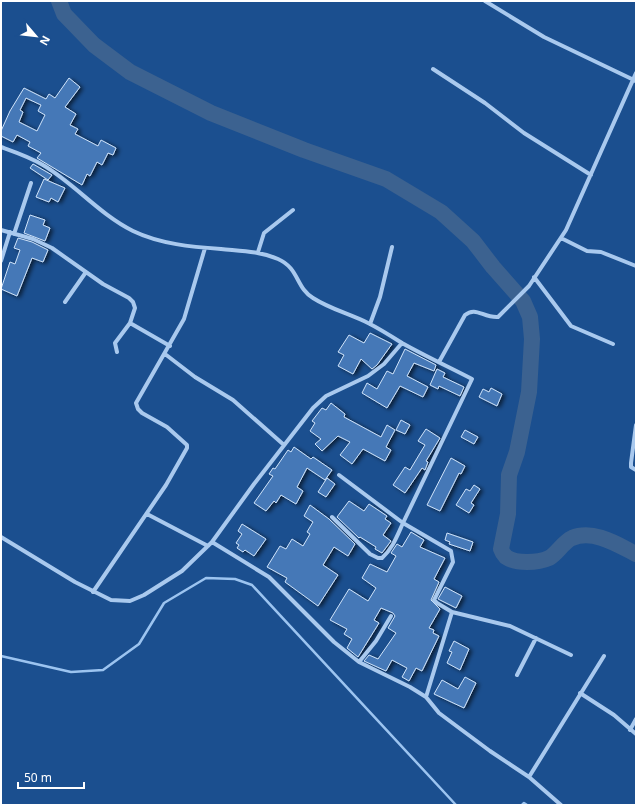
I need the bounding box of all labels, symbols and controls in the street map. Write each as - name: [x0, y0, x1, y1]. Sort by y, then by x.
- north arrow: [16, 16, 56, 56]
- text: N: [37, 33, 54, 48]
- scale bar: [18, 764, 84, 790]
- text: 50 m: [24, 769, 52, 786]

